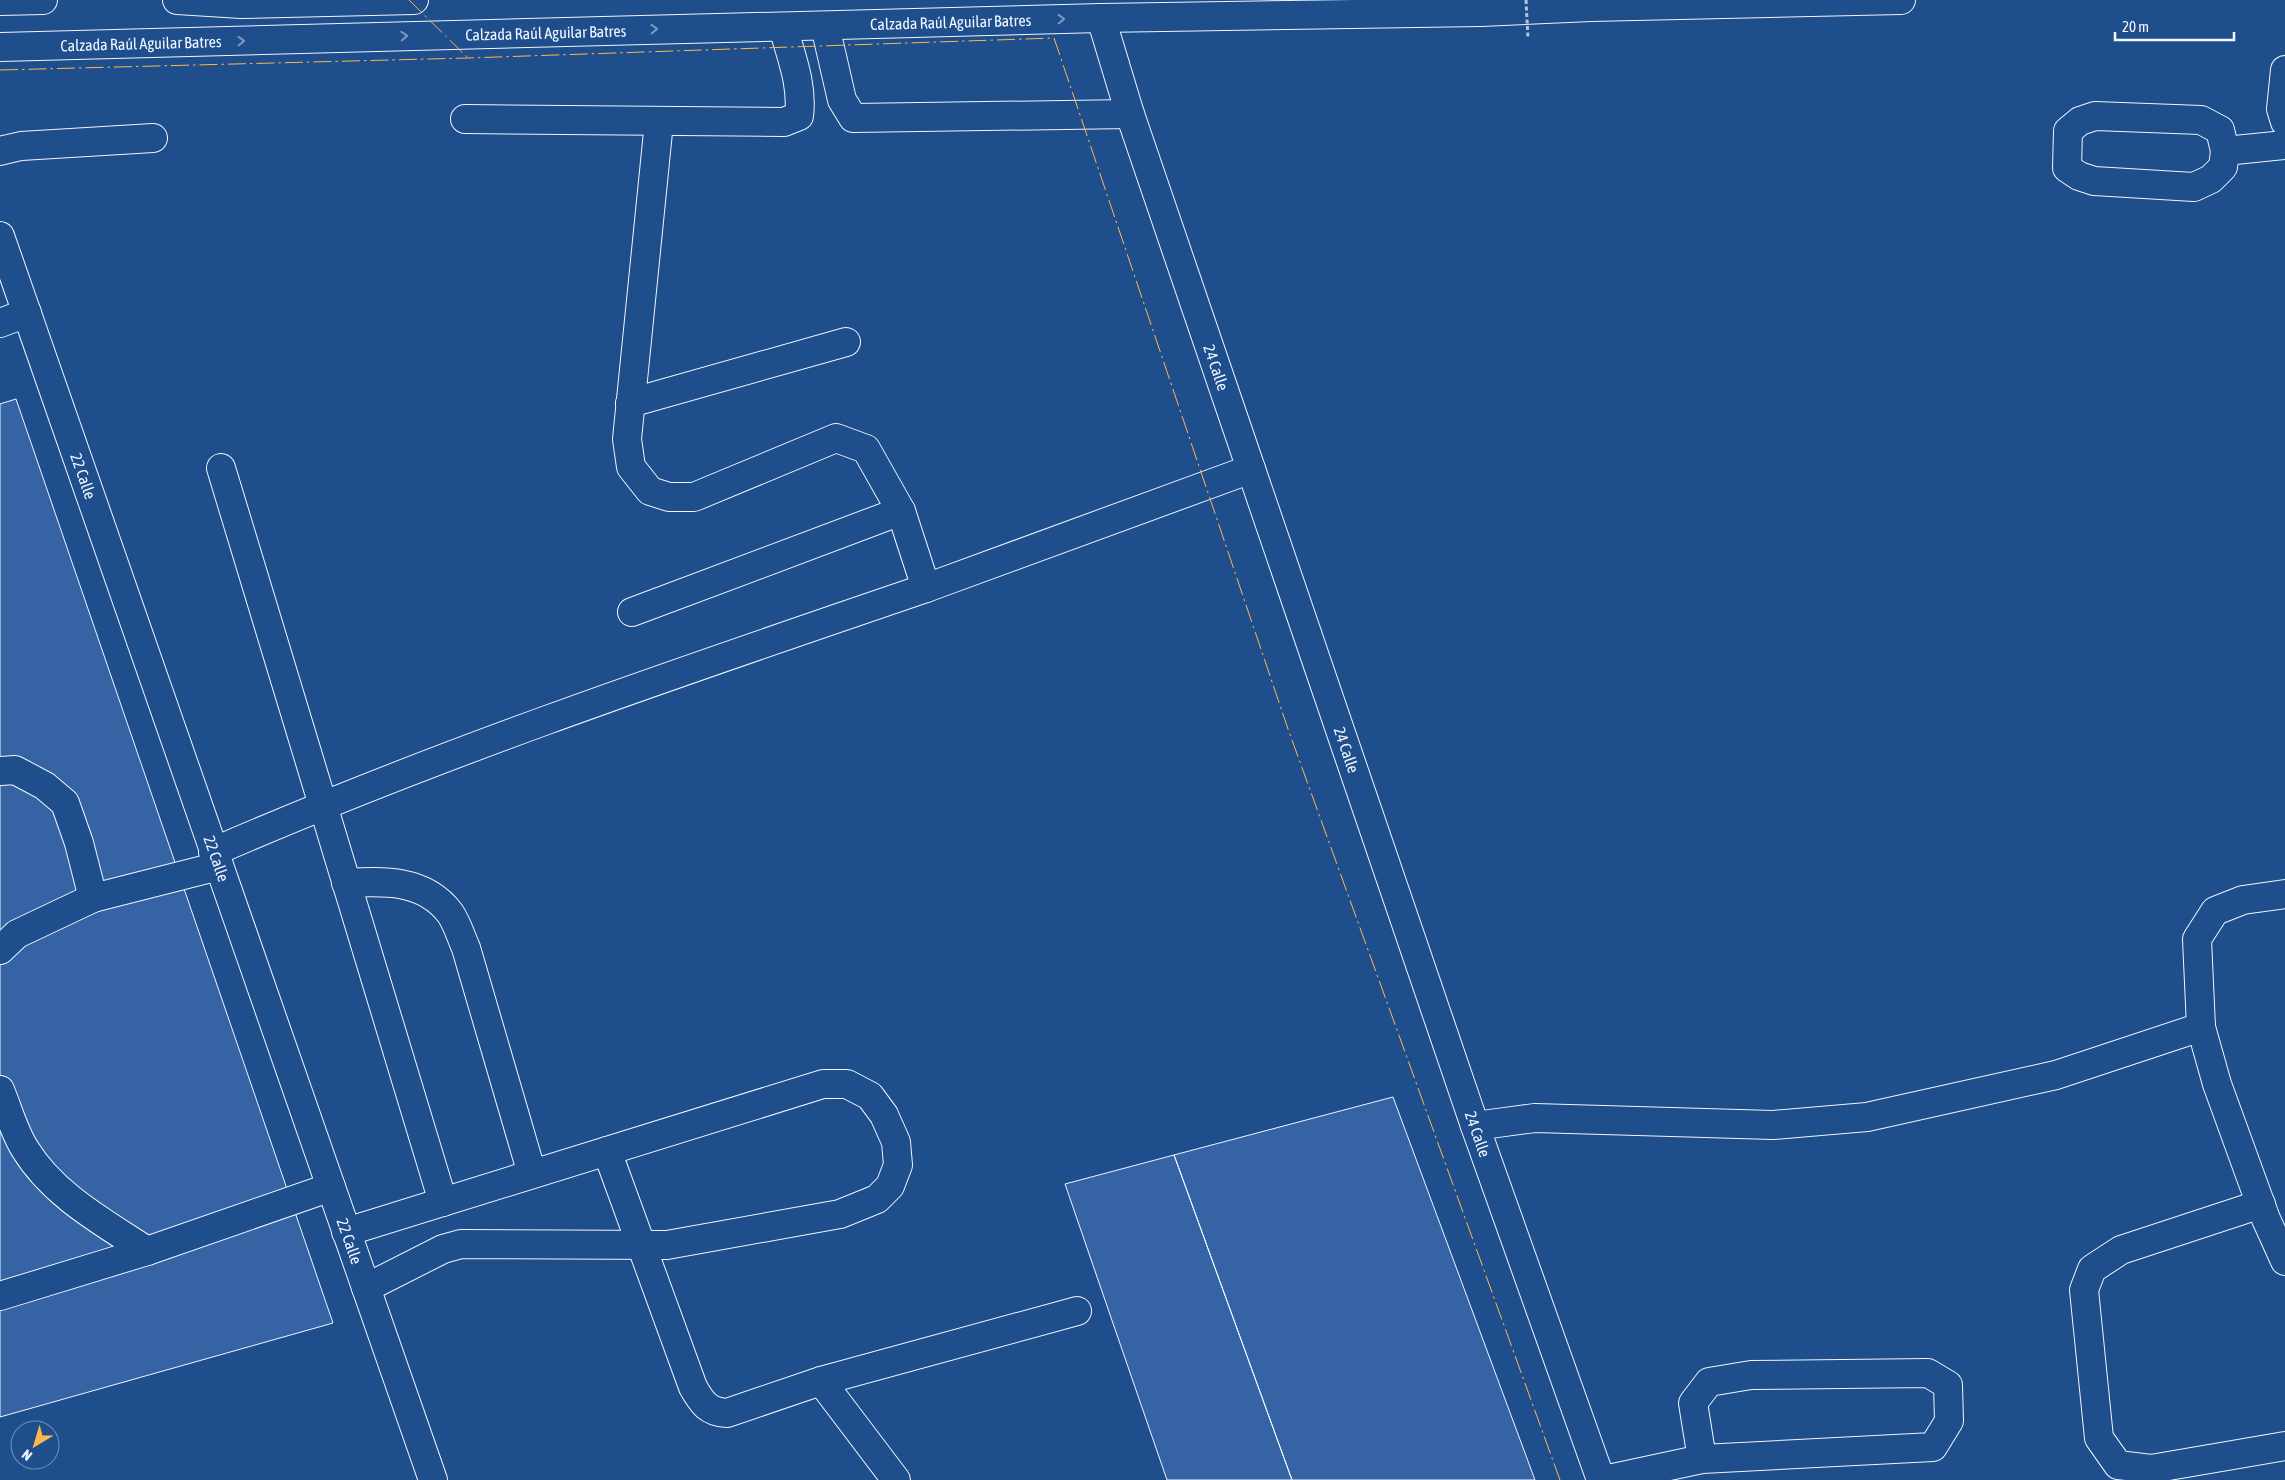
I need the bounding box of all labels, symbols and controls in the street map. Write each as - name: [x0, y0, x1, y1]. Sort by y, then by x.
- scale bar: [2115, 10, 2234, 42]
- street label: Calzada Raúl Aguilar Batres: [870, 11, 1032, 33]
- one-way arrow: [1058, 14, 1065, 24]
- text: 20 m: [2122, 18, 2149, 35]
- street label: Calzada Raúl Aguilar Batres: [465, 21, 627, 44]
- one-way arrow: [650, 24, 658, 35]
- one-way arrow: [400, 31, 408, 42]
- street label: Calzada Raúl Aguilar Batres: [60, 32, 222, 54]
- one-way arrow: [238, 36, 245, 46]
- street label: 24 Calle: [1200, 342, 1233, 393]
- street label: 22 Calle: [67, 450, 100, 501]
- street label: 24 Calle: [1331, 724, 1363, 775]
- street label: 22 Calle: [200, 833, 233, 884]
- street label: 24 Calle: [1462, 1109, 1494, 1159]
- street label: 22 Calle: [333, 1215, 366, 1266]
- north arrow: [10, 1420, 60, 1470]
- text: N: [19, 1446, 35, 1464]

